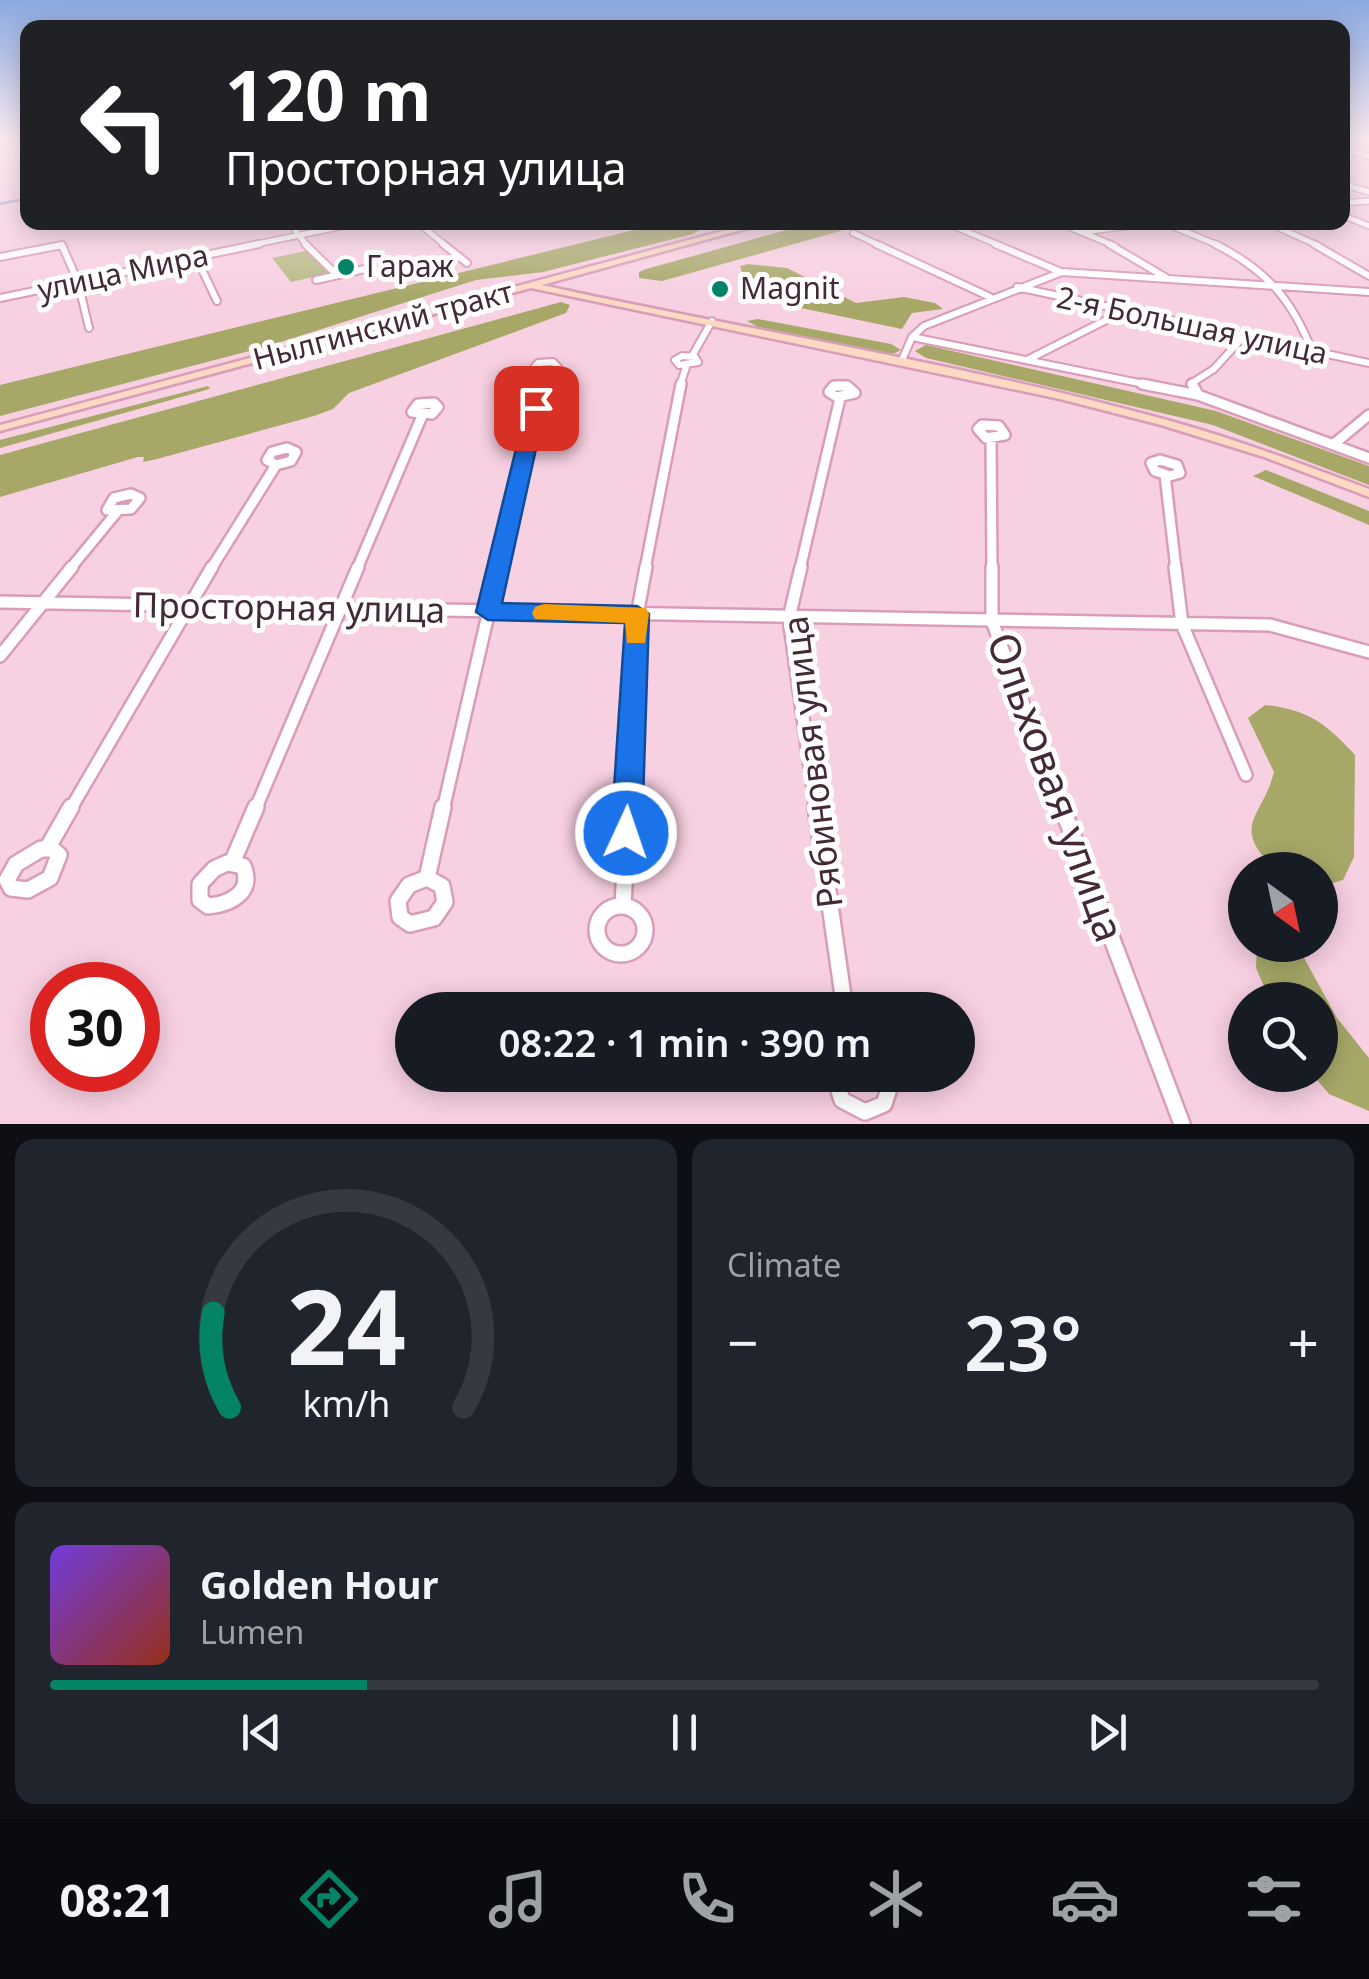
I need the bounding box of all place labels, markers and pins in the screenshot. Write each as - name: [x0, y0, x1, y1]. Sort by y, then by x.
- place label: Гараж: [366, 245, 454, 286]
- marker: Гараж: [335, 256, 357, 278]
- place label: Magnit: [740, 267, 840, 308]
- marker: Magnit: [709, 278, 731, 300]
- pin: [494, 366, 579, 451]

